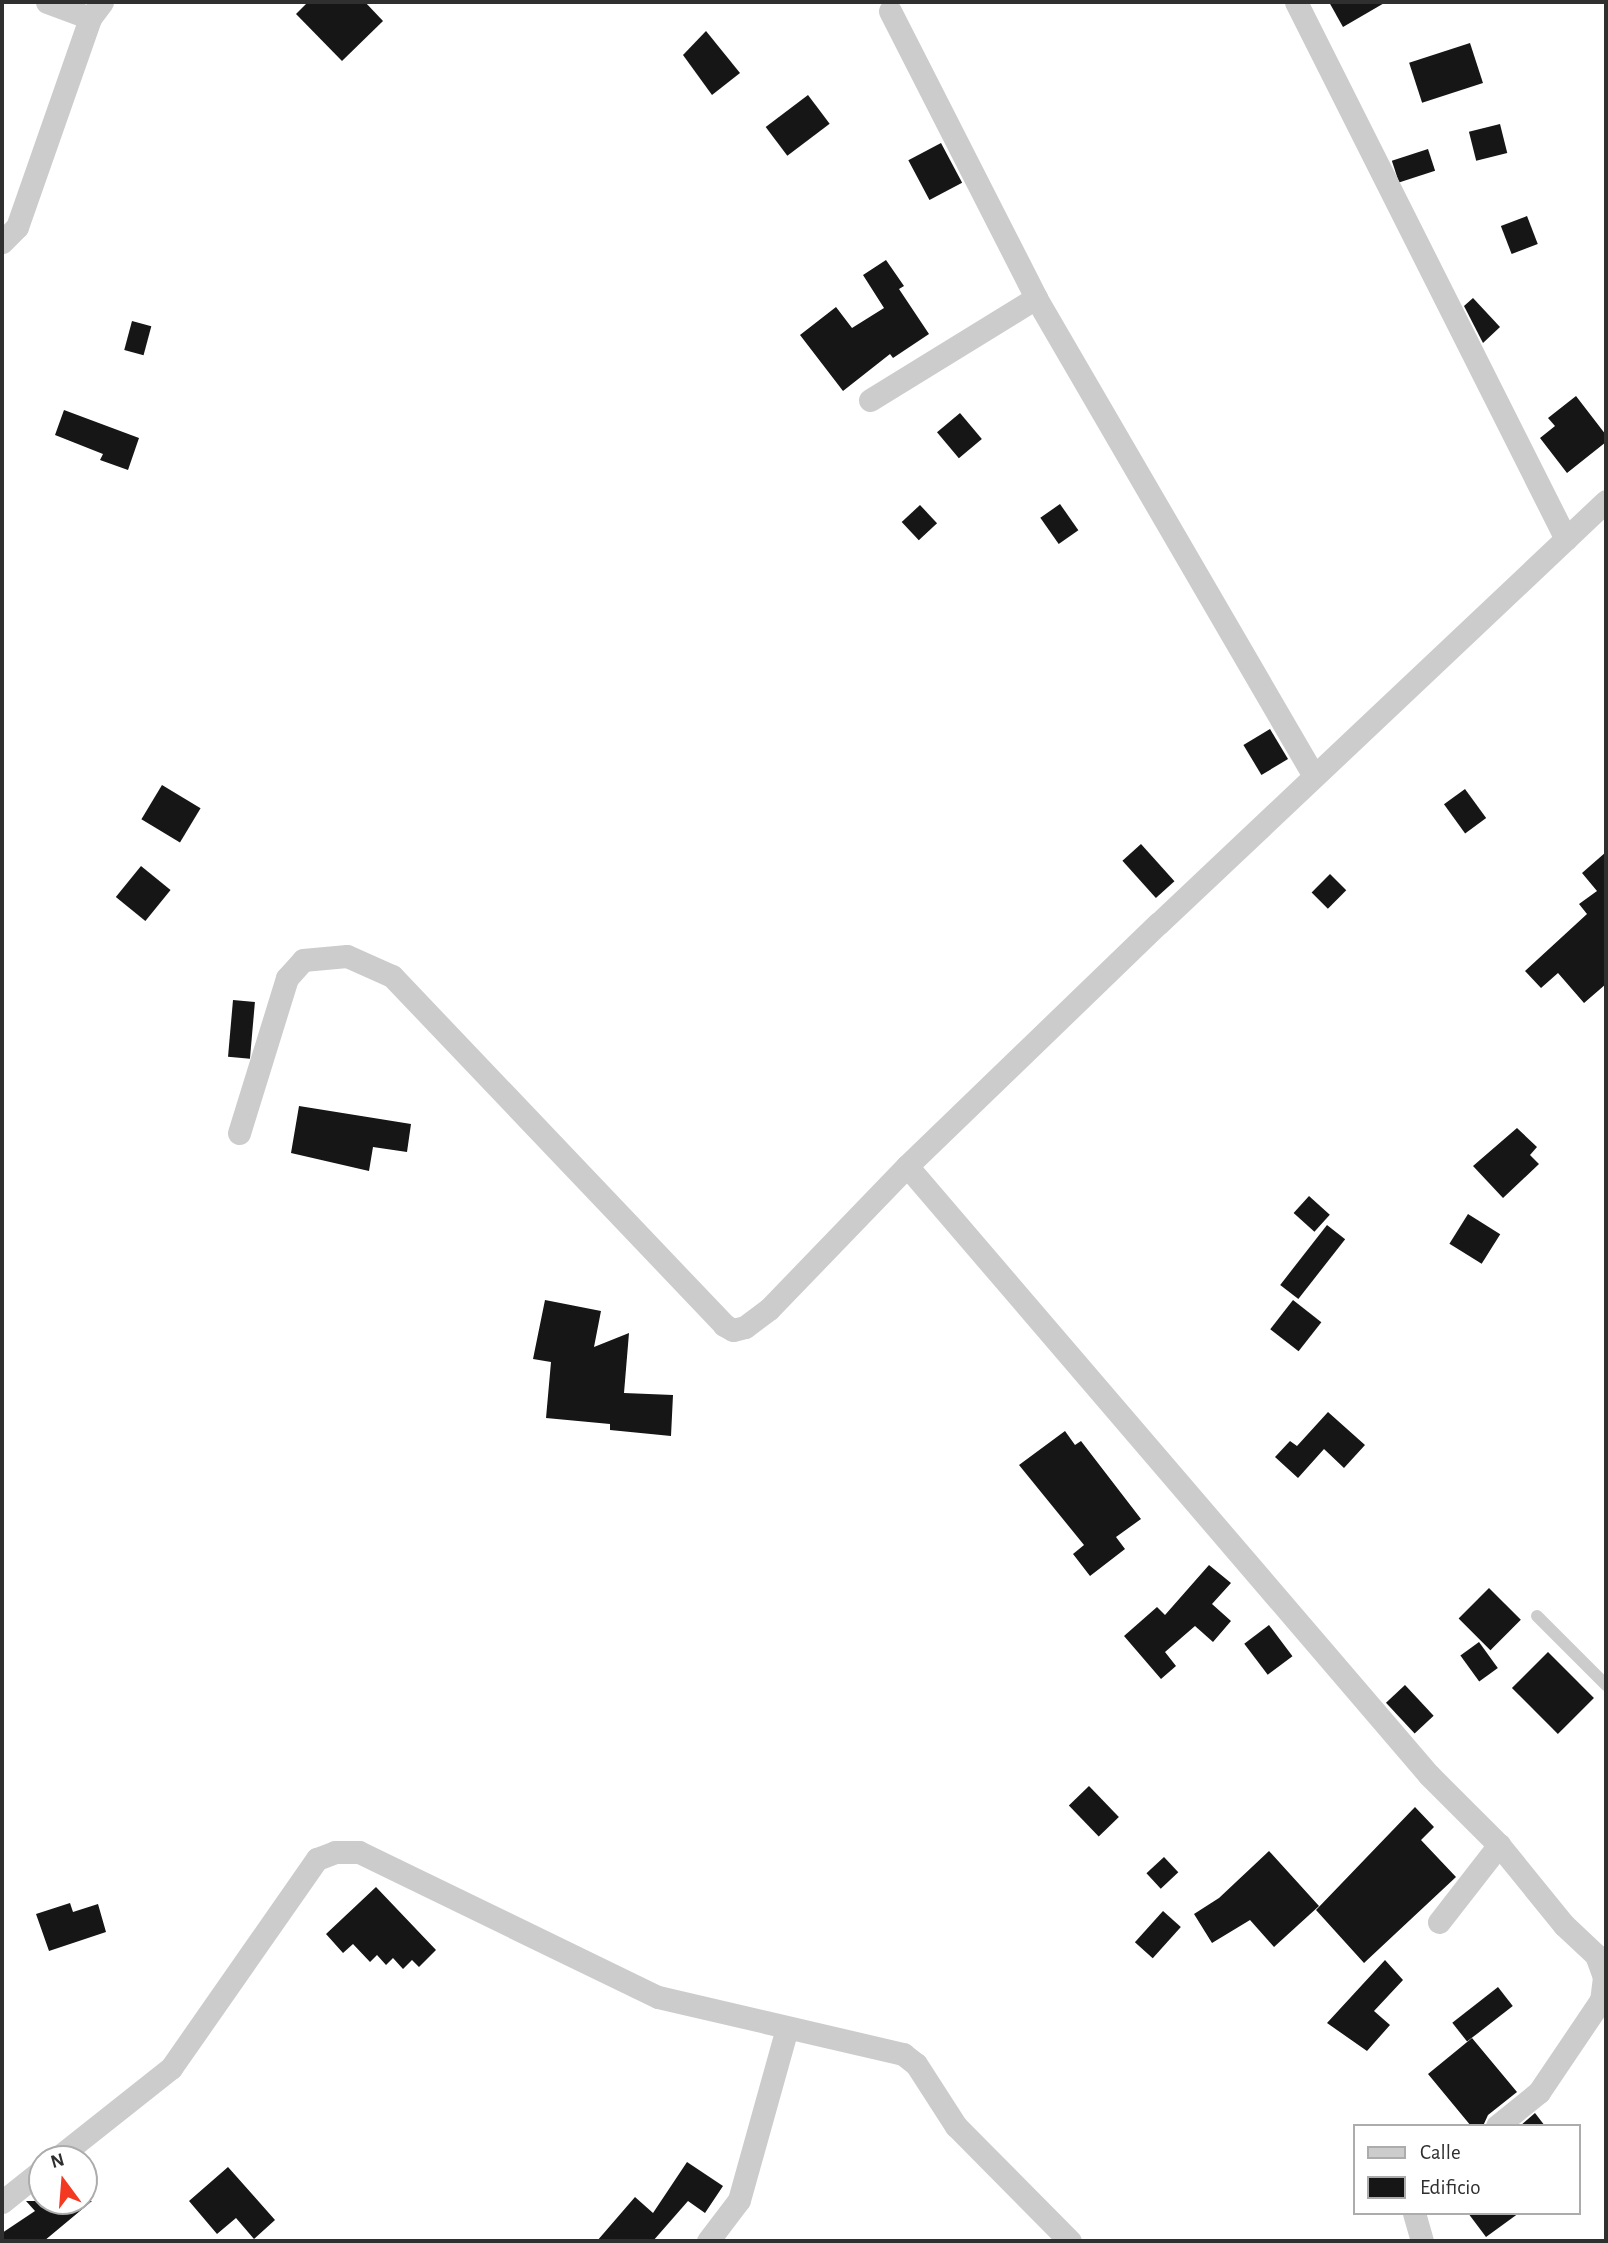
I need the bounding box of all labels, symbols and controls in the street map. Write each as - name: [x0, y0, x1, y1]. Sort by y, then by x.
- legend: [1352, 2124, 1580, 2215]
- text: Calle: [1420, 2142, 1461, 2163]
- north arrow: [28, 2145, 98, 2215]
- text: N: [49, 2150, 67, 2172]
- text: Edificio: [1420, 2177, 1481, 2198]

